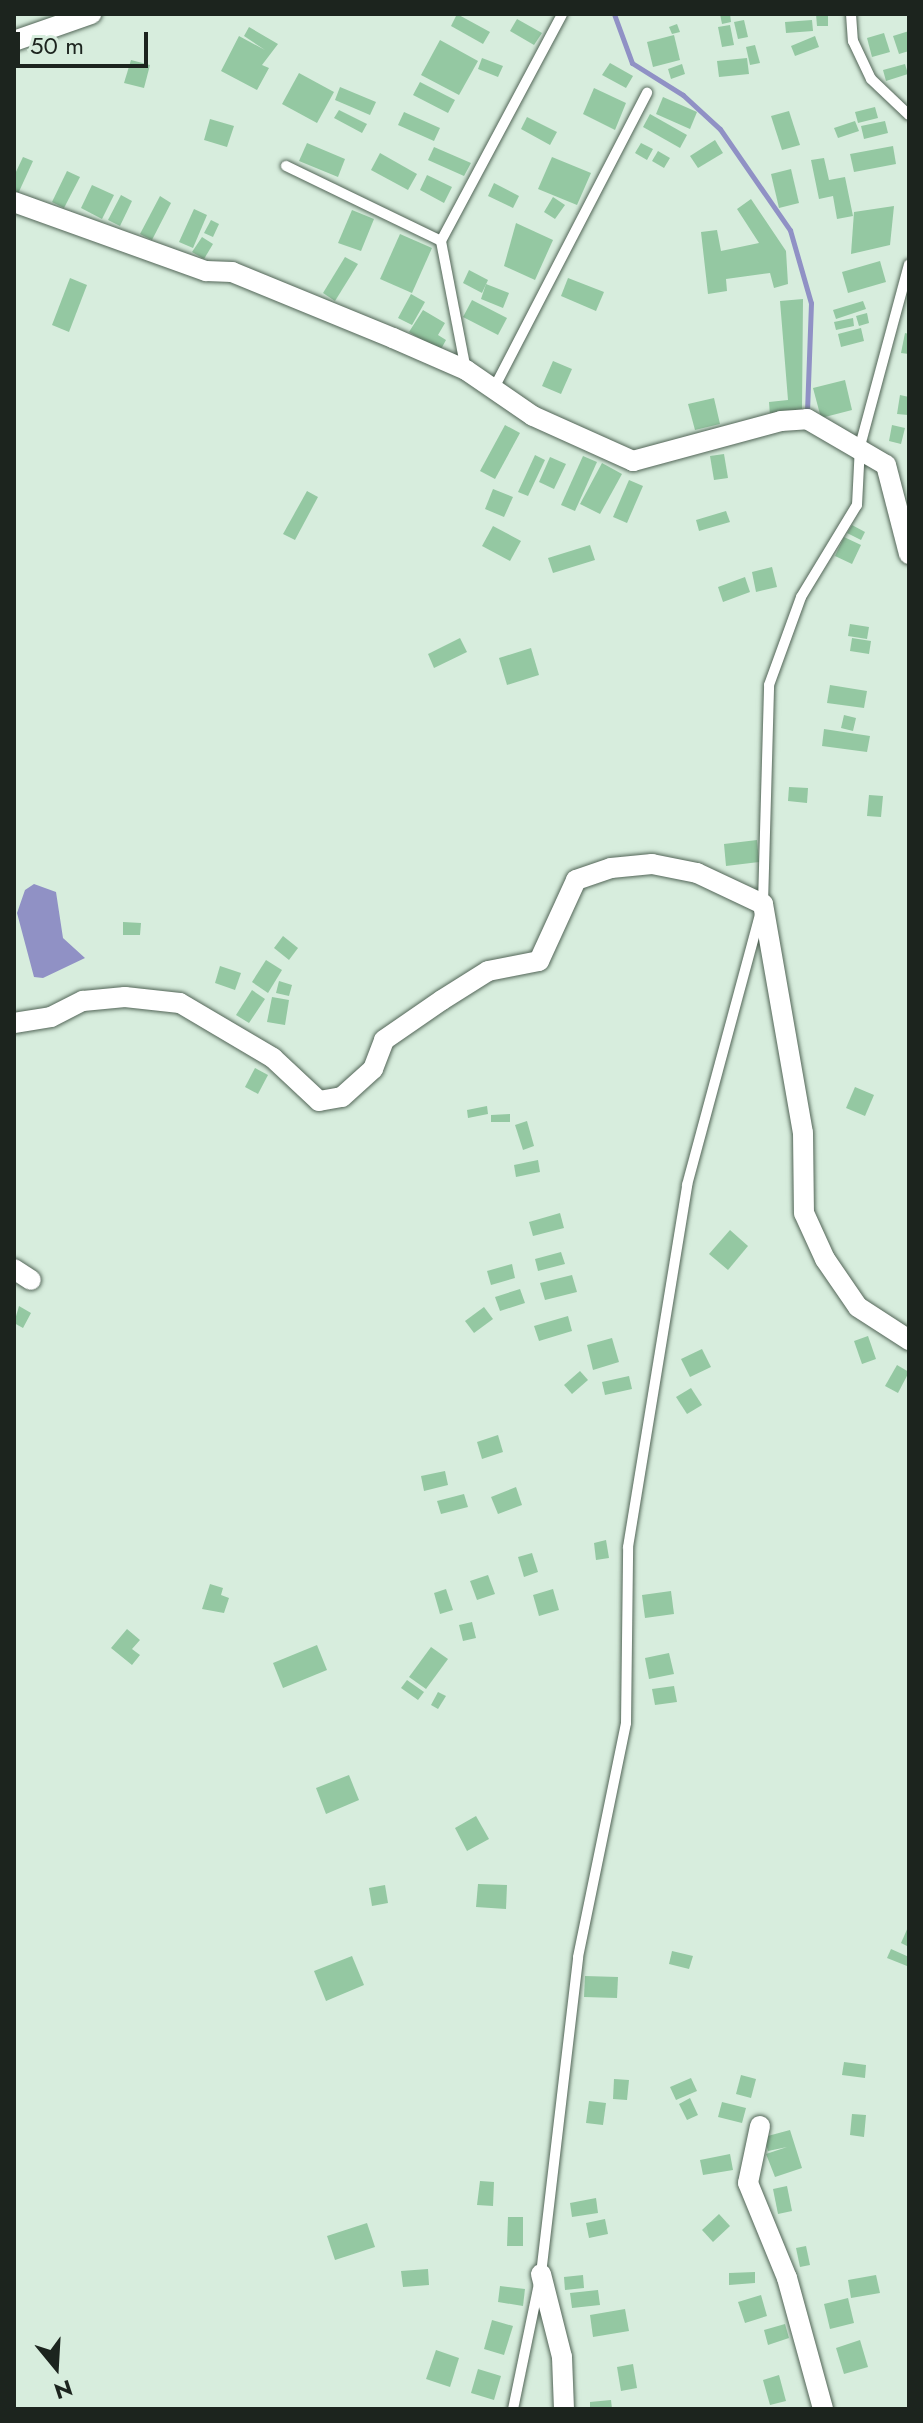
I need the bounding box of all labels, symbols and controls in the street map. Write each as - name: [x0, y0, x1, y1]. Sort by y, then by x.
- scale bar: [20, 16, 152, 66]
- text: 50 m: [30, 28, 84, 63]
- north arrow: [16, 2327, 96, 2407]
- text: N: [50, 2372, 77, 2408]

